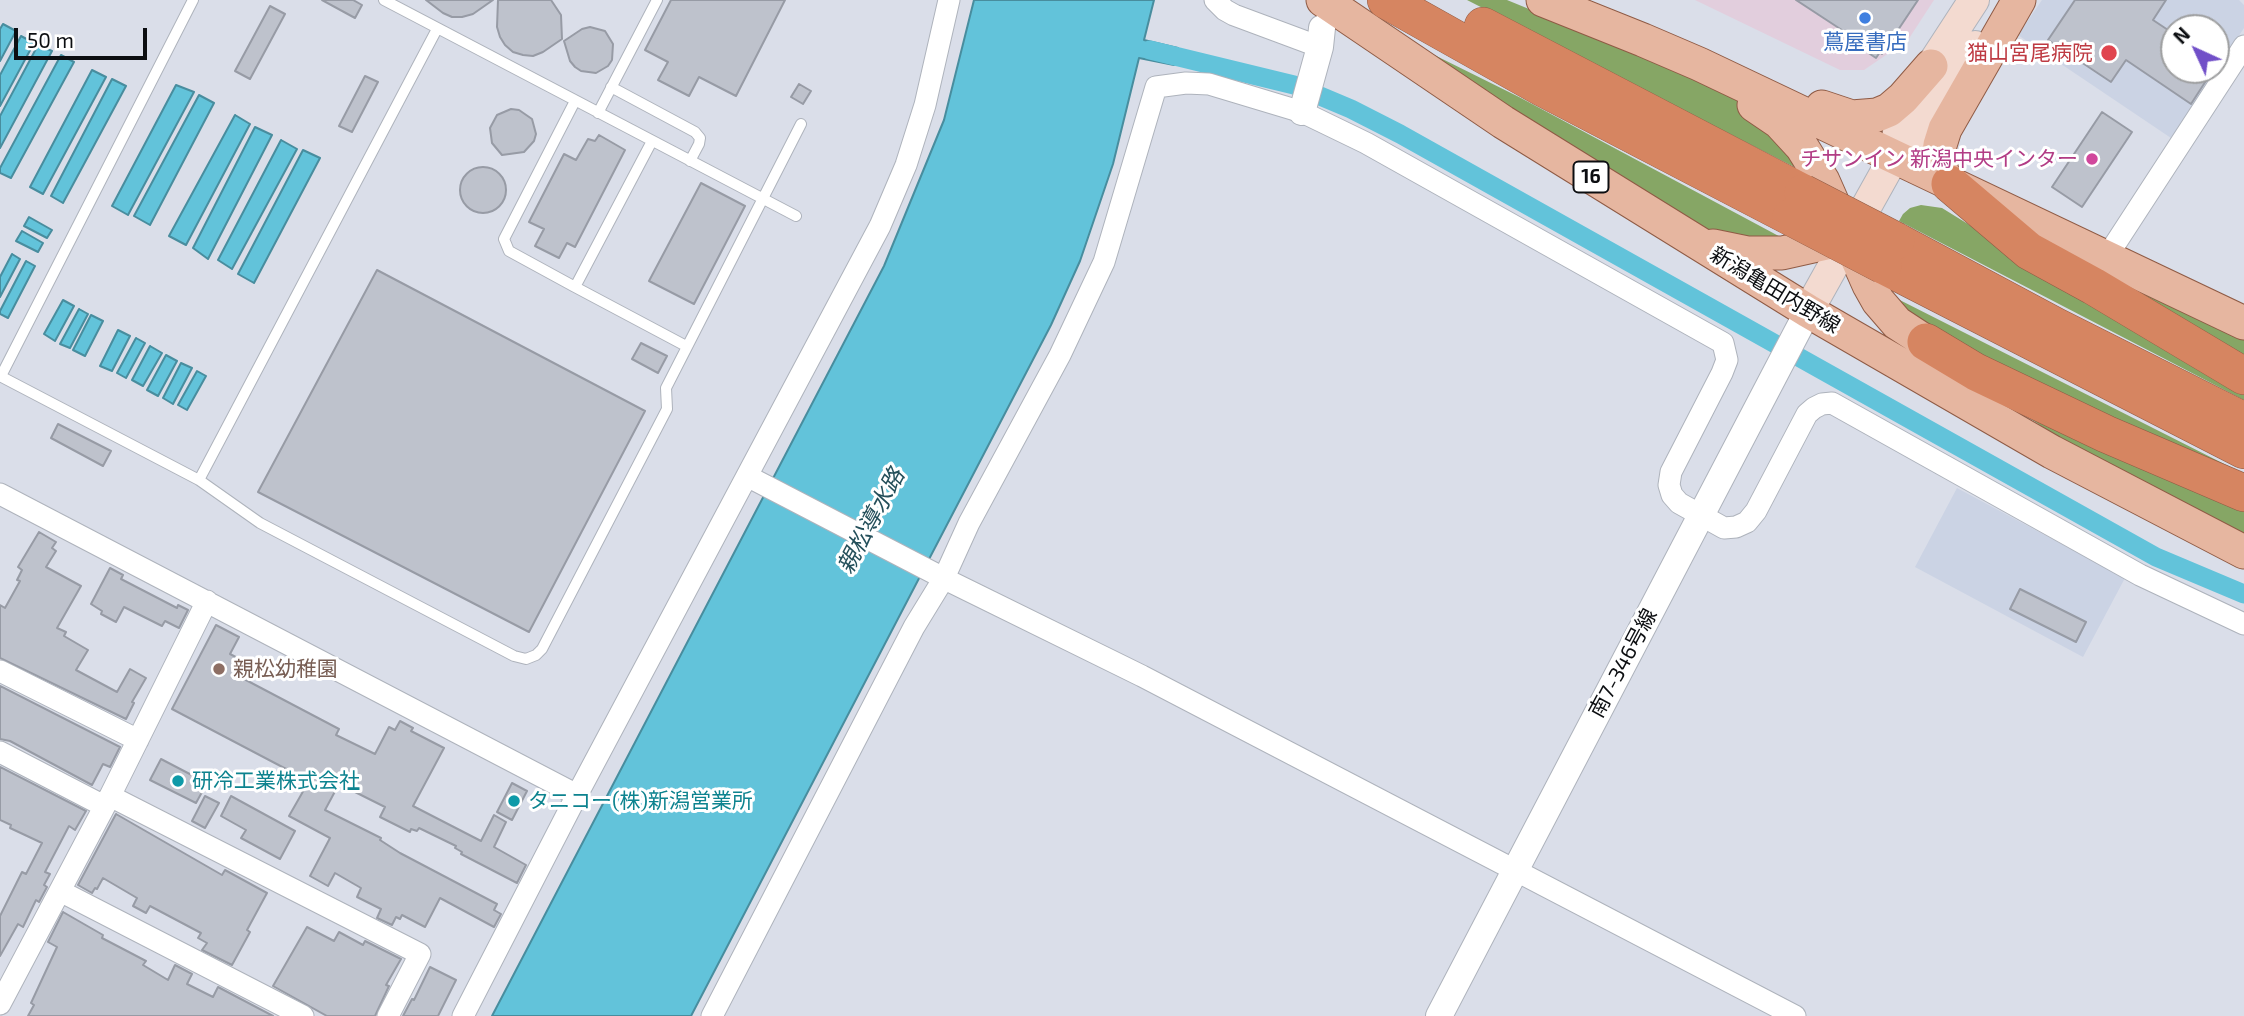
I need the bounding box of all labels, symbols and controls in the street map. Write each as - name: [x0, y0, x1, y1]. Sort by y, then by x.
- marker: 蔦屋書店: [1857, 10, 1873, 26]
- scale bar: [18, 14, 150, 58]
- north arrow: [2160, 14, 2230, 84]
- text: N: [2168, 22, 2194, 48]
- text: 50 m: [27, 27, 74, 52]
- place label: 蔦屋書店: [1823, 29, 1907, 55]
- place label: 猫山宮尾病院: [1967, 40, 2093, 66]
- marker: 猫山宮尾病院: [2099, 43, 2119, 63]
- place label: チサンイン 新潟中央インター: [1800, 146, 2078, 172]
- marker: チサンイン 新潟中央インター: [2084, 151, 2100, 167]
- road number: 16: [1574, 162, 1608, 192]
- street label: 新潟亀田内野線: [1706, 241, 1844, 339]
- water label: 親松導水路: [832, 464, 910, 578]
- street label: 南7-346号線: [1584, 604, 1662, 722]
- place label: 親松幼稚園: [233, 656, 338, 682]
- marker: 親松幼稚園: [211, 661, 227, 677]
- place label: 研冷工業株式会社: [192, 768, 360, 794]
- marker: 研冷工業株式会社: [170, 773, 186, 789]
- place label: タニコー(株)新潟営業所: [528, 788, 753, 814]
- marker: タニコー(株)新潟営業所: [506, 793, 522, 809]

